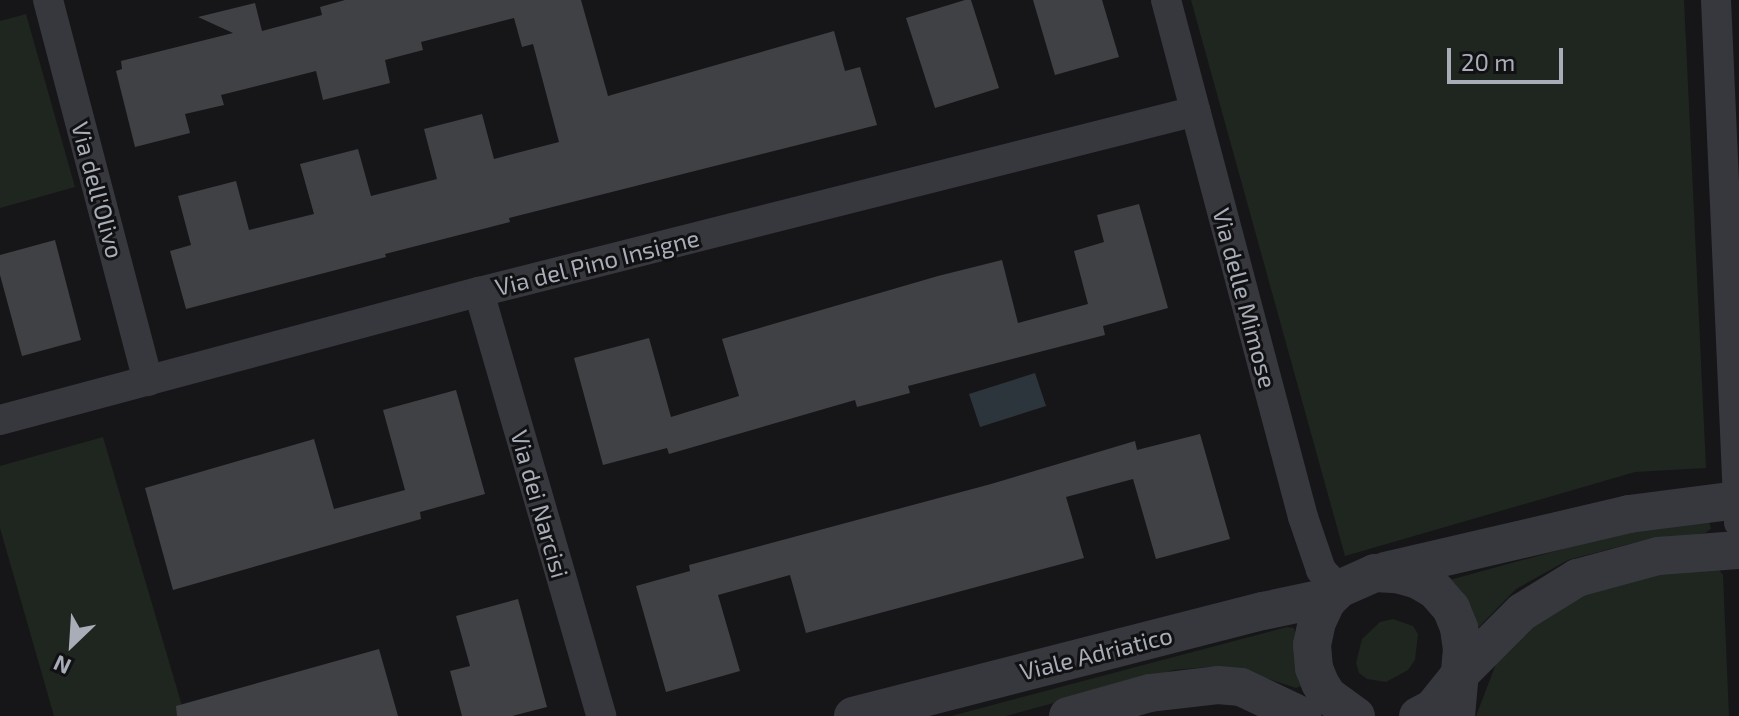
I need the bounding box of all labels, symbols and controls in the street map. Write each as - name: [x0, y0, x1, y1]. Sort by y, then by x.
- scale bar: [1451, 32, 1567, 82]
- text: 20 m: [1461, 47, 1515, 76]
- street label: Via dell'Olivo: [66, 119, 130, 261]
- street label: Via delle Mimose: [1207, 205, 1283, 391]
- street label: Via del Pino Insigne: [492, 223, 702, 301]
- street label: Via dei Narcisi: [505, 427, 575, 581]
- north arrow: [32, 604, 112, 684]
- street label: Viale Adriatico: [1016, 620, 1176, 686]
- text: N: [49, 651, 75, 681]

